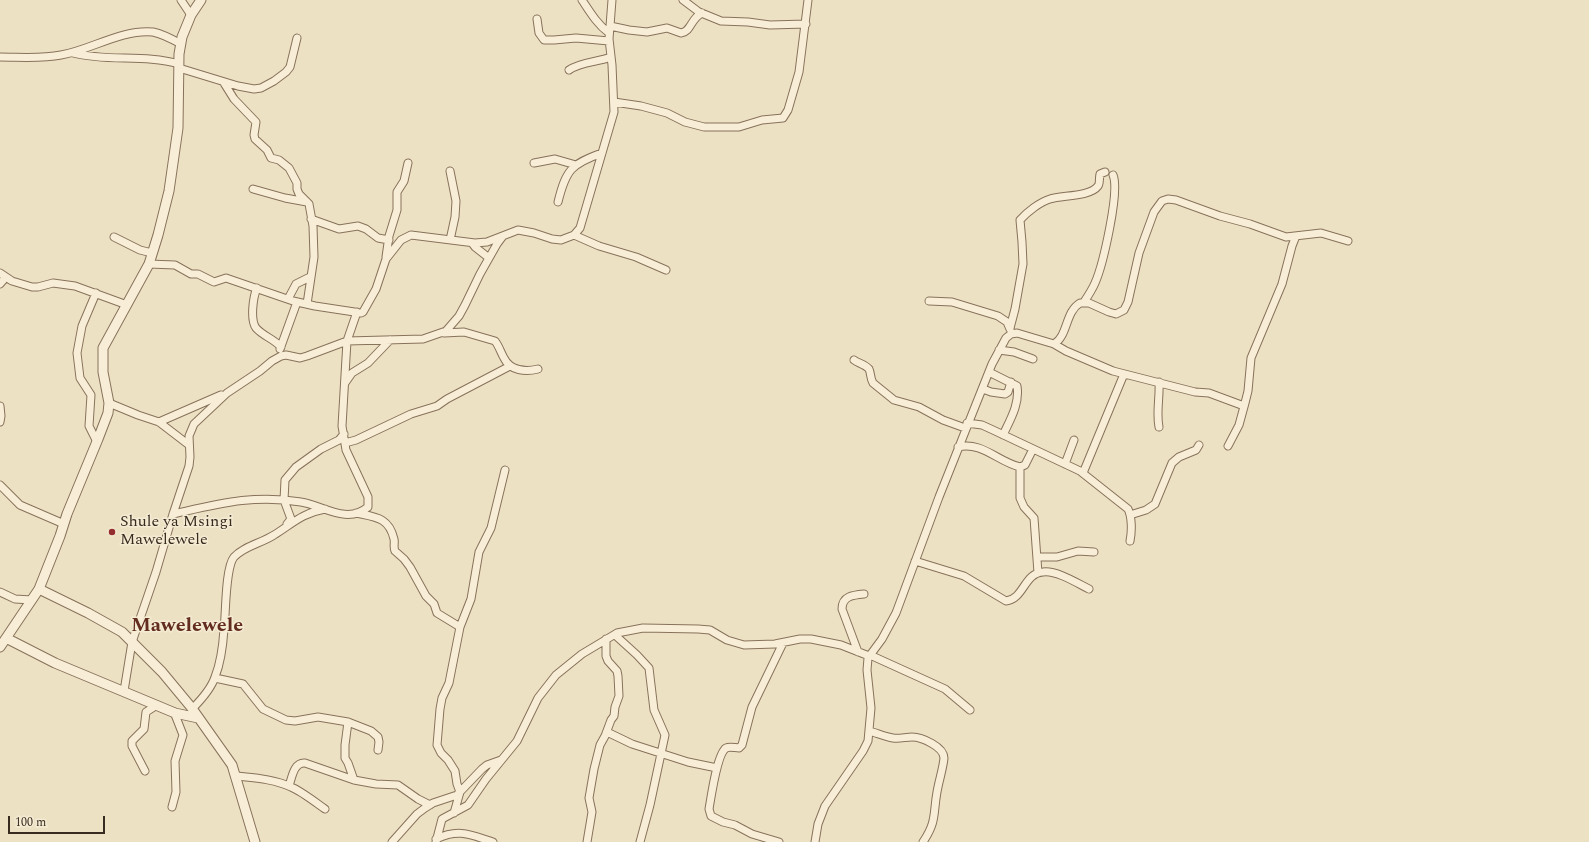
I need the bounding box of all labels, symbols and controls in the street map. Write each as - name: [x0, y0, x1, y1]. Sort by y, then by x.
- place label: Shule ya Msingi Mawelewele: [120, 513, 233, 551]
- marker: Shule ya Msingi Mawelewele: [107, 527, 117, 537]
- district label: Mawelewele: [131, 615, 243, 639]
- scale bar: [10, 808, 107, 834]
- text: 100 m: [15, 813, 46, 832]

